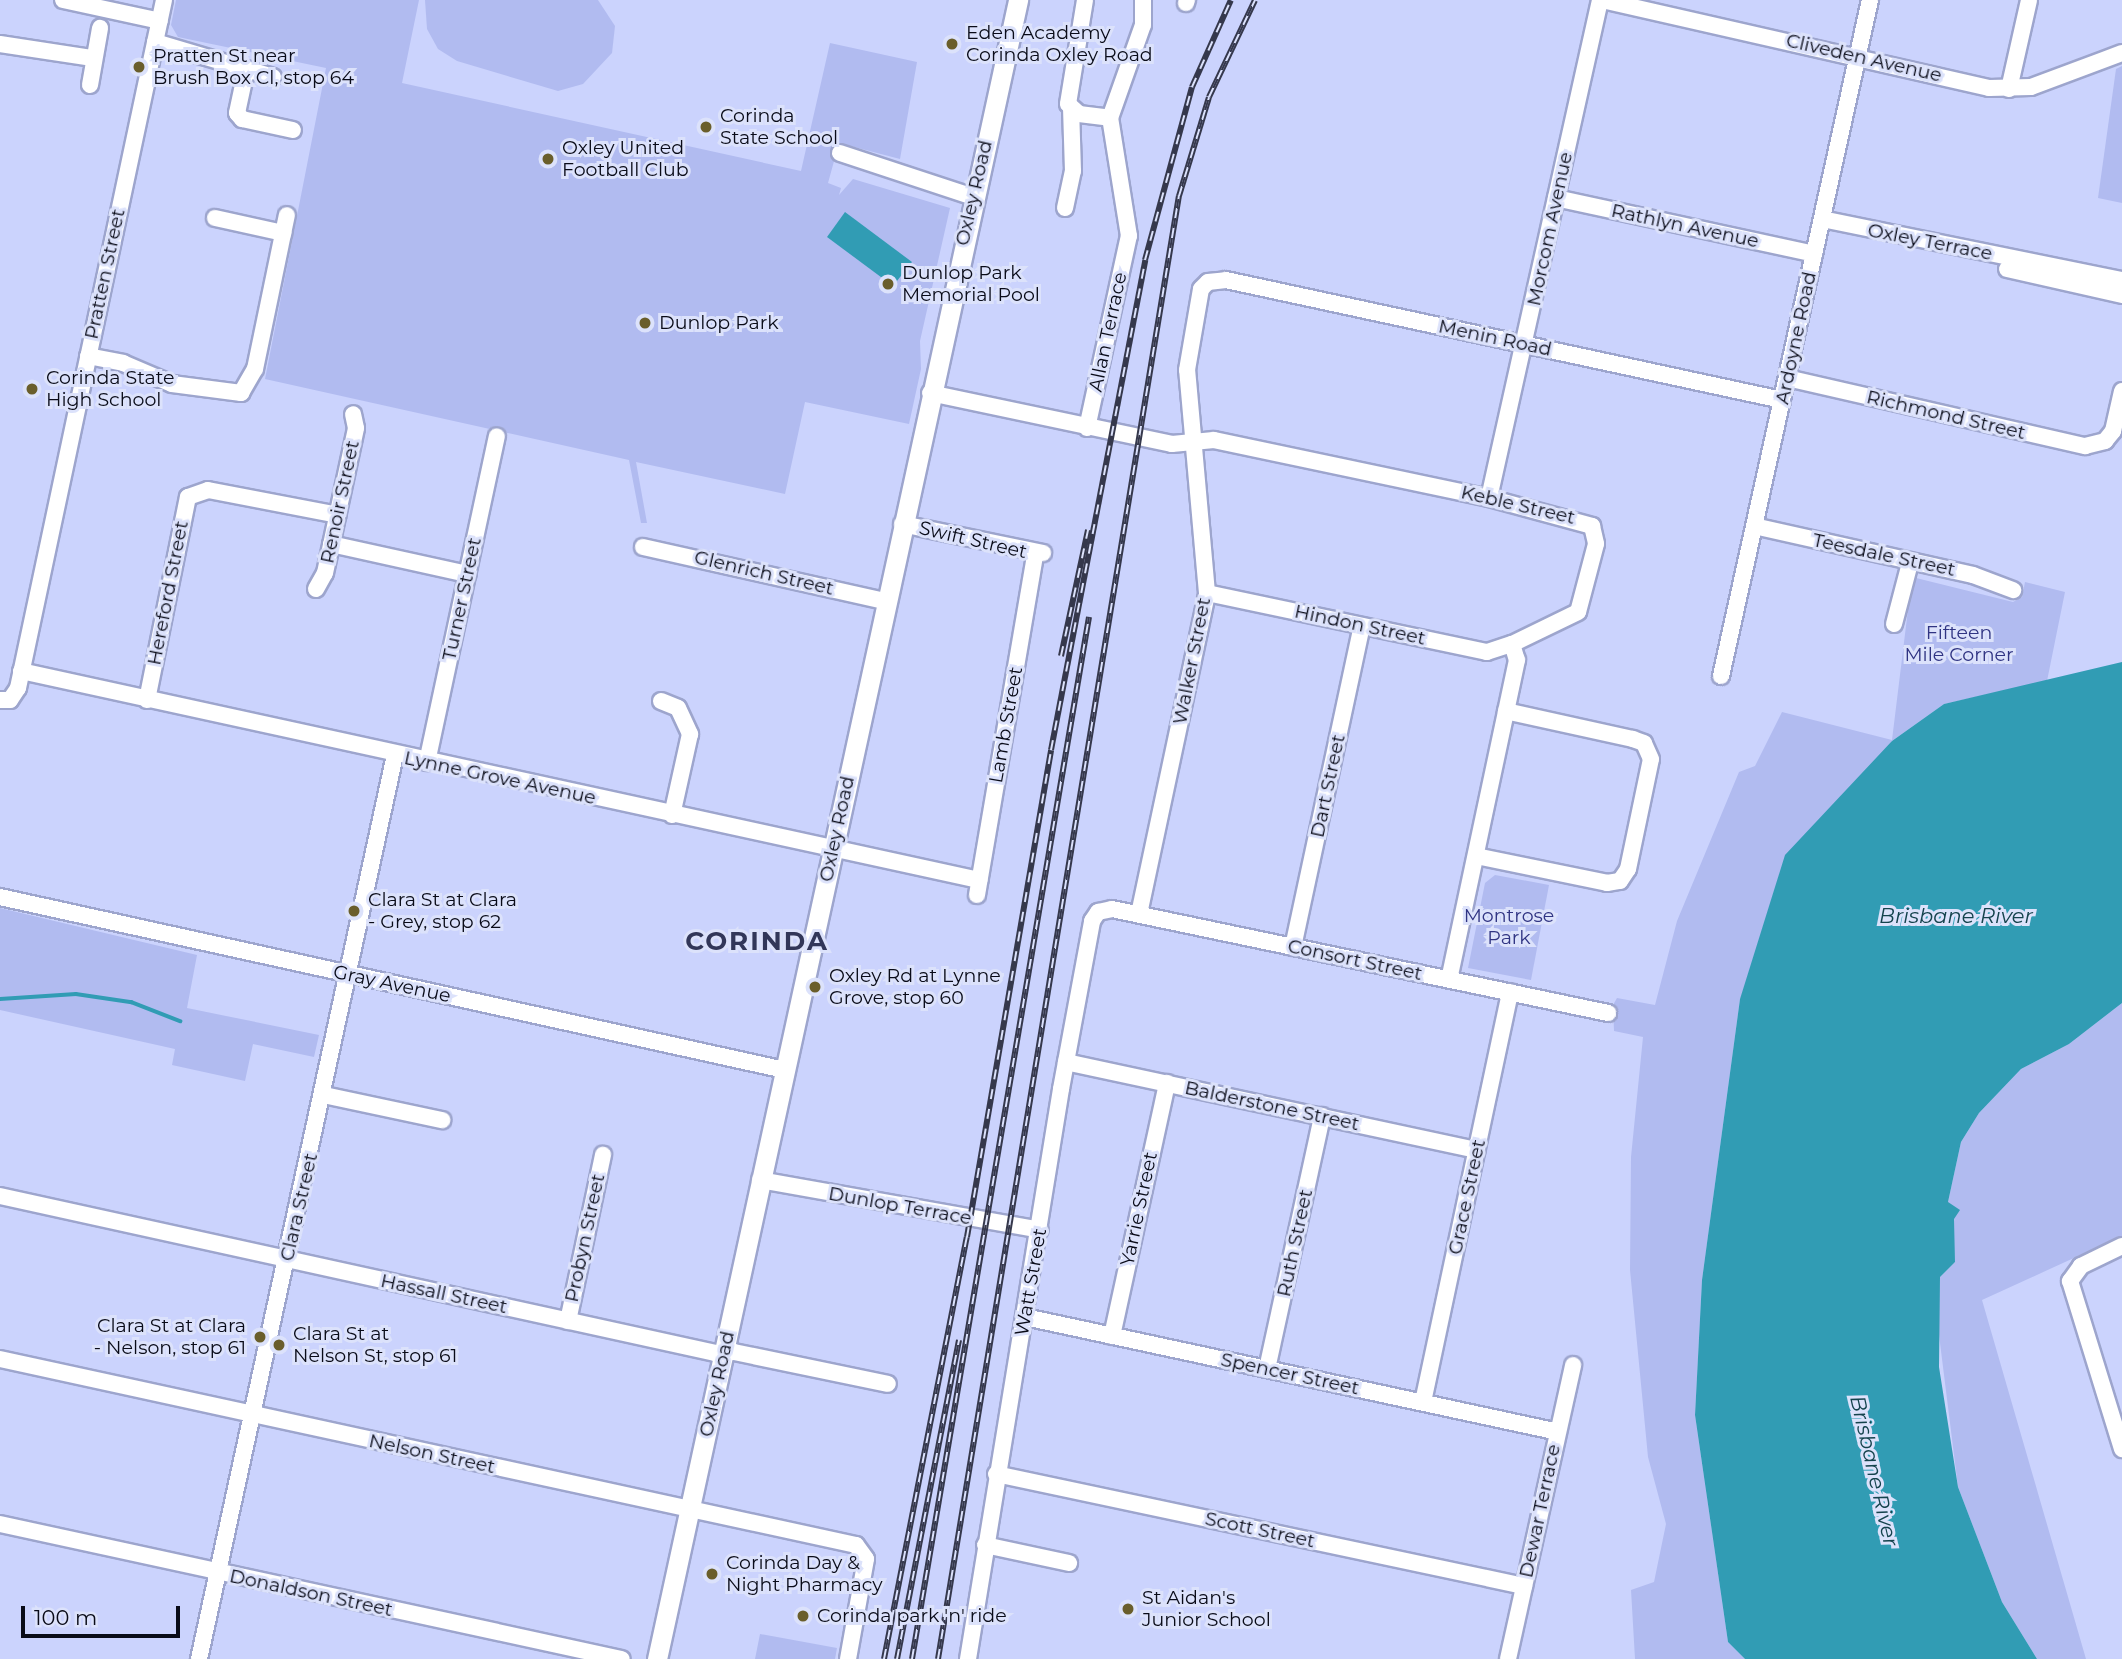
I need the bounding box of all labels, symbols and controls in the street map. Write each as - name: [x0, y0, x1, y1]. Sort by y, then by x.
- place label: Eden Academy Corinda Oxley Road: [966, 22, 1153, 66]
- street label: Cliveden Avenue: [1784, 29, 1944, 87]
- marker: Eden Academy Corinda Oxley Road: [944, 36, 960, 52]
- place label: Pratten St near Brush Box Cl, stop 64: [153, 45, 354, 89]
- marker: Pratten St near Brush Box Cl, stop 64: [131, 59, 147, 75]
- place label: Corinda State School: [720, 105, 838, 149]
- marker: Corinda State School: [698, 119, 714, 135]
- place label: Oxley United Football Club: [562, 137, 689, 181]
- street label: Oxley Road: [951, 138, 997, 248]
- street label: Morcom Avenue: [1523, 150, 1577, 308]
- marker: Oxley United Football Club: [540, 151, 556, 167]
- street label: Rathlyn Avenue: [1609, 199, 1761, 253]
- street label: Pratten Street: [80, 207, 130, 341]
- street label: Oxley Terrace: [1866, 219, 1994, 265]
- place label: Dunlop Park Memorial Pool: [902, 262, 1040, 306]
- street label: Allan Terrace: [1084, 270, 1132, 394]
- street label: Ardoyne Road: [1771, 270, 1821, 406]
- marker: Dunlop Park Memorial Pool: [880, 276, 896, 292]
- place label: Dunlop Park: [659, 312, 779, 334]
- marker: Dunlop Park: [637, 315, 653, 331]
- street label: Menin Road: [1436, 315, 1554, 361]
- place label: Corinda State High School: [46, 367, 175, 411]
- marker: Corinda State High School: [24, 381, 40, 397]
- street label: Richmond Street: [1864, 386, 2028, 444]
- street label: Renoir Street: [316, 438, 364, 566]
- street label: Keble Street: [1459, 481, 1577, 529]
- street label: Swift Street: [917, 517, 1029, 563]
- street label: Hereford Street: [143, 519, 193, 667]
- street label: Teesdale Street: [1811, 529, 1957, 581]
- street label: Turner Street: [438, 535, 486, 663]
- street label: Glenrich Street: [692, 546, 836, 600]
- street label: Walker Street: [1169, 596, 1215, 726]
- street label: Hindon Street: [1292, 600, 1428, 650]
- park label: Fifteen Mile Corner: [1904, 622, 2014, 666]
- street label: Lamb Street: [985, 665, 1027, 785]
- street label: Dart Street: [1306, 732, 1350, 840]
- street label: Lynne Grove Avenue: [402, 747, 598, 809]
- street label: Oxley Road: [815, 774, 859, 884]
- place label: Clara St at Clara - Grey, stop 62: [368, 889, 517, 933]
- marker: Clara St at Clara - Grey, stop 62: [346, 903, 362, 919]
- water label: Brisbane River: [1879, 903, 2033, 929]
- park label: Montrose Park: [1464, 905, 1554, 949]
- district label: CORINDA: [686, 926, 828, 958]
- street label: Consort Street: [1286, 935, 1424, 985]
- street label: Gray Avenue: [331, 960, 453, 1008]
- place label: Oxley Rd at Lynne Grove, stop 60: [829, 965, 1001, 1009]
- marker: Oxley Rd at Lynne Grove, stop 60: [807, 979, 823, 995]
- street label: Balderstone Street: [1183, 1076, 1361, 1136]
- street label: Grace Street: [1444, 1137, 1490, 1257]
- street label: Yarrie Street: [1116, 1150, 1162, 1268]
- street label: Clara Street: [275, 1151, 323, 1263]
- street label: Probyn Street: [560, 1172, 610, 1304]
- street label: Dunlop Terrace: [827, 1182, 973, 1230]
- street label: Ruth Street: [1272, 1187, 1318, 1299]
- street label: Watt Street: [1010, 1226, 1052, 1338]
- street label: Hassall Street: [379, 1269, 509, 1319]
- place label: Clara St at Clara - Nelson, stop 61: [94, 1315, 246, 1359]
- place label: Clara St at Nelson St, stop 61: [293, 1323, 457, 1367]
- marker: Clara St at Clara - Nelson, stop 61: [252, 1329, 268, 1345]
- street label: Oxley Road: [695, 1329, 739, 1439]
- marker: Clara St at Nelson St, stop 61: [271, 1337, 287, 1353]
- street label: Spencer Street: [1219, 1348, 1361, 1400]
- water label: Brisbane River: [1844, 1393, 1904, 1549]
- street label: Nelson Street: [367, 1429, 497, 1479]
- street label: Dewar Terrace: [1515, 1442, 1565, 1580]
- street label: Scott Street: [1203, 1507, 1317, 1553]
- place label: Corinda Day & Night Pharmacy: [726, 1552, 883, 1596]
- street label: Donaldson Street: [227, 1565, 395, 1621]
- marker: Corinda Day & Night Pharmacy: [704, 1566, 720, 1582]
- place label: St Aidan's Junior School: [1142, 1587, 1271, 1631]
- scale bar: [24, 1592, 184, 1636]
- marker: St Aidan's Junior School: [1120, 1601, 1136, 1617]
- text: 100 m: [34, 1605, 97, 1630]
- place label: Corinda park 'n' ride: [817, 1605, 1007, 1627]
- marker: Corinda park 'n' ride: [795, 1608, 811, 1624]

